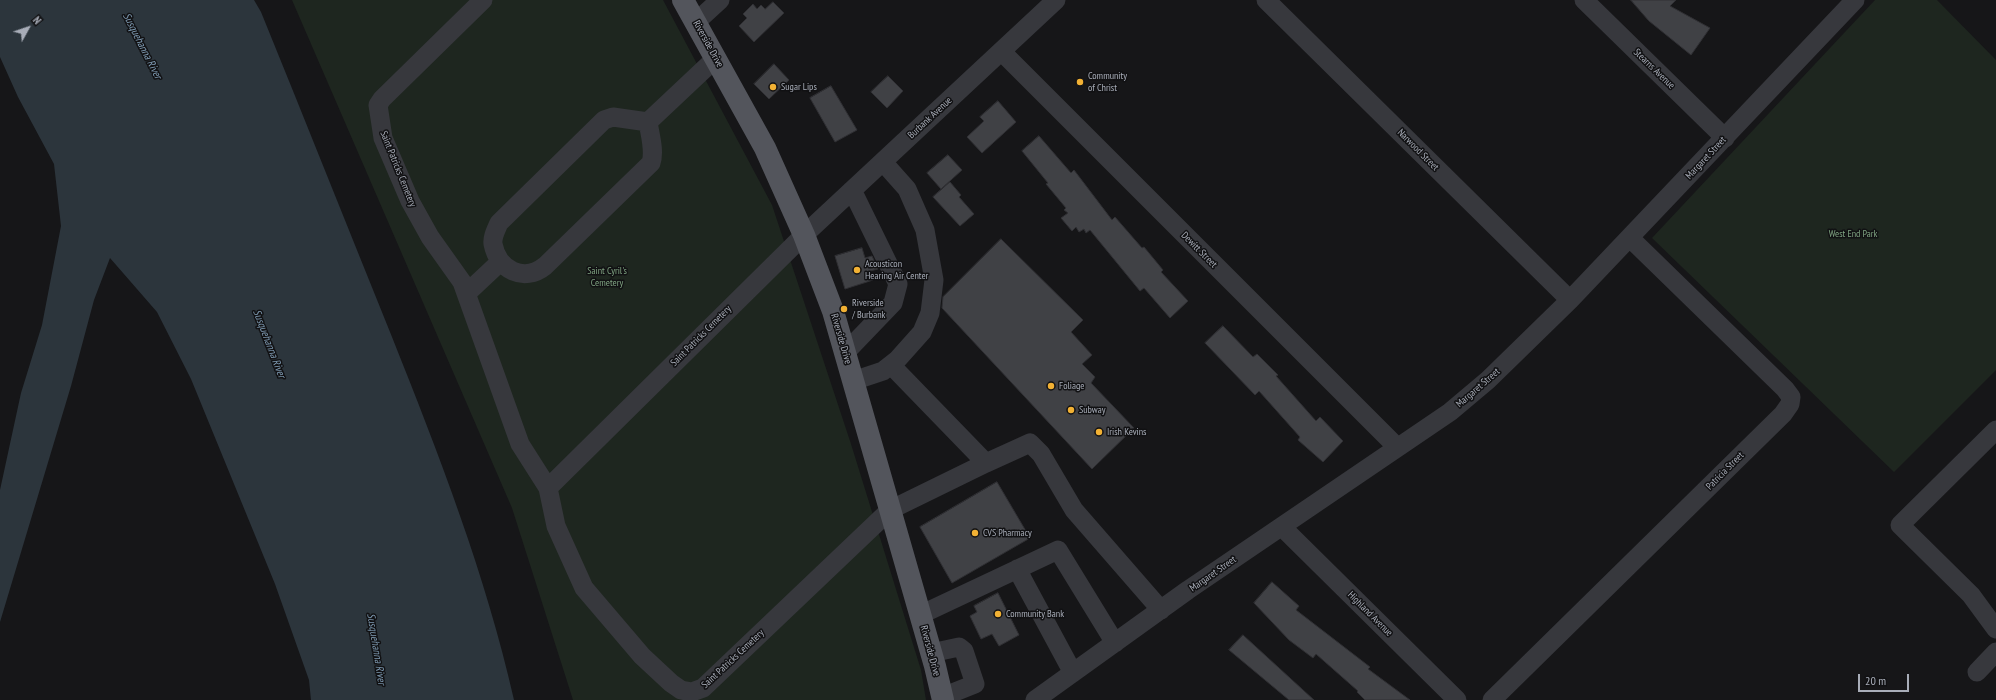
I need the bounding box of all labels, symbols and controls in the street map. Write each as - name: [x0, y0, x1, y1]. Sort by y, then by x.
- north arrow: [8, 8, 48, 48]
- water label: Susquehanna River: [120, 11, 164, 81]
- text: N: [30, 14, 44, 27]
- street label: Riverside Drive: [690, 18, 726, 70]
- street label: Stearns Avenue: [1631, 46, 1677, 92]
- place label: Community of Christ: [1088, 70, 1127, 94]
- marker: Community of Christ: [1075, 77, 1085, 87]
- place label: Sugar Lips: [781, 81, 817, 93]
- marker: Sugar Lips: [768, 82, 778, 92]
- street label: Burbank Avenue: [905, 95, 955, 141]
- street label: Narwood Street: [1395, 127, 1441, 173]
- street label: Saint Patricks Cemetery: [377, 129, 419, 209]
- street label: Margaret Street: [1683, 134, 1729, 182]
- park label: West End Park: [1829, 228, 1877, 240]
- street label: Dewitt Street: [1179, 230, 1219, 270]
- place label: Acousticon Hearing Air Center: [865, 258, 928, 282]
- park label: Saint Cyril's Cemetery: [587, 265, 627, 288]
- marker: Acousticon Hearing Air Center: [852, 265, 862, 275]
- place label: Riverside / Burbank: [852, 297, 885, 320]
- street label: Saint Patricks Cemetery: [668, 303, 734, 369]
- marker: Riverside / Burbank: [839, 304, 849, 314]
- water label: Susquehanna River: [250, 308, 288, 380]
- street label: Riverside Drive: [828, 312, 854, 366]
- street label: Margaret Street: [1454, 366, 1502, 410]
- place label: Foliage: [1059, 380, 1084, 392]
- marker: Foliage: [1046, 381, 1056, 391]
- place label: Subway: [1079, 404, 1106, 416]
- marker: Subway: [1066, 405, 1076, 415]
- place label: Irish Kevins: [1107, 426, 1146, 438]
- marker: Irish Kevins: [1094, 427, 1104, 437]
- street label: Patricia Street: [1704, 450, 1746, 492]
- place label: CVS Pharmacy: [983, 527, 1032, 539]
- marker: CVS Pharmacy: [970, 528, 980, 538]
- street label: Margaret Street: [1187, 554, 1239, 594]
- street label: Highland Avenue: [1345, 589, 1395, 639]
- place label: Community Bank: [1006, 608, 1064, 620]
- marker: Community Bank: [993, 609, 1003, 619]
- water label: Susquehanna River: [364, 612, 388, 686]
- street label: Riverside Drive: [917, 624, 943, 678]
- street label: Saint Patricks Cemetery: [699, 627, 767, 691]
- scale bar: [1860, 666, 1911, 692]
- text: 20 m: [1865, 673, 1886, 688]

